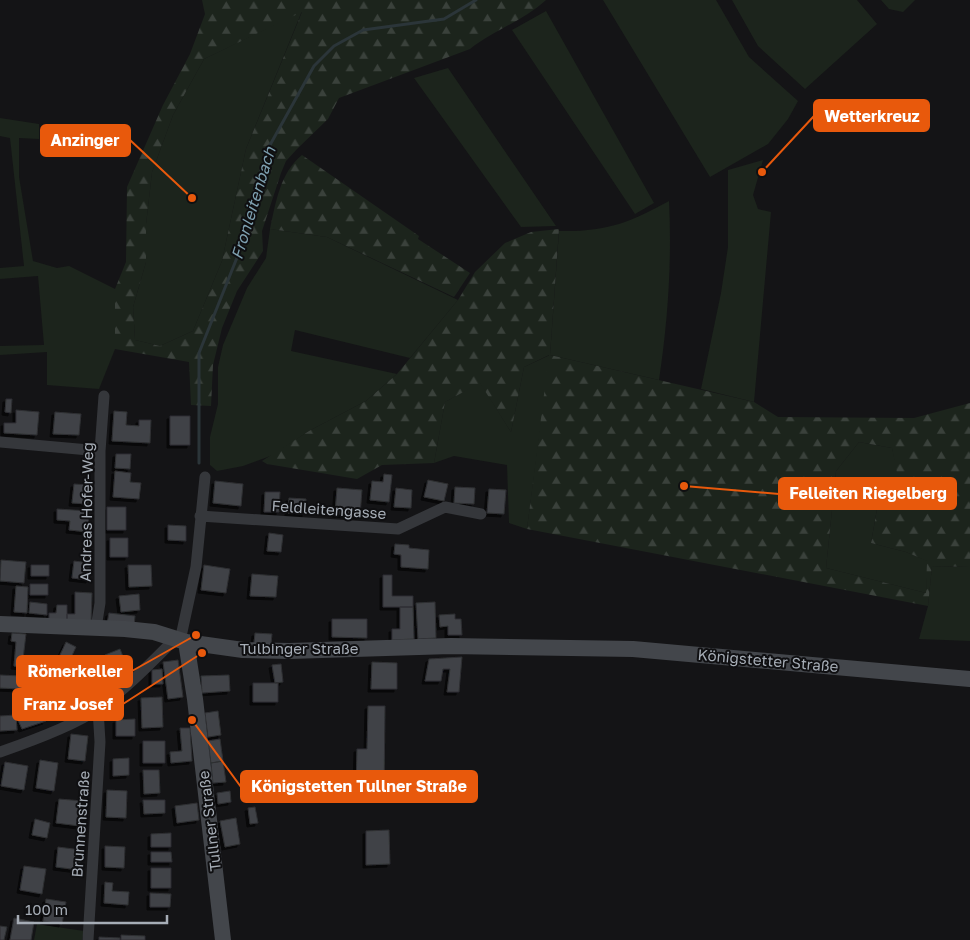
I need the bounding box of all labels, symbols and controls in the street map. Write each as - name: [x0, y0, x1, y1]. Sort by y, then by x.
- callout: Wetterkreuz: [814, 100, 929, 131]
- text: Wetterkreuz: [824, 106, 920, 126]
- callout: Anzinger: [41, 125, 130, 156]
- text: Anzinger: [51, 130, 119, 150]
- water label: Fronleitenbach: [226, 143, 280, 262]
- street label: Andreas Hofer-Weg: [76, 442, 96, 582]
- callout: Felleiten Riegelberg: [779, 478, 956, 509]
- text: Felleiten Riegelberg: [789, 483, 947, 503]
- street label: Feldleitengasse: [271, 496, 387, 522]
- street label: Tulbinger Straße: [240, 639, 359, 657]
- street label: Königstetter Straße: [697, 645, 839, 675]
- callout: Römerkeller: [17, 656, 132, 687]
- text: Römerkeller: [28, 661, 122, 681]
- callout: Franz Josef: [13, 689, 123, 720]
- text: Franz Josef: [23, 694, 113, 714]
- street label: Tullner Straße: [194, 769, 224, 872]
- street label: Brunnenstraße: [67, 770, 93, 878]
- callout: Königstetten Tullner Straße: [241, 771, 477, 802]
- text: Königstetten Tullner Straße: [251, 776, 467, 796]
- scale bar: [18, 892, 166, 924]
- text: 100 m: [25, 900, 68, 918]

